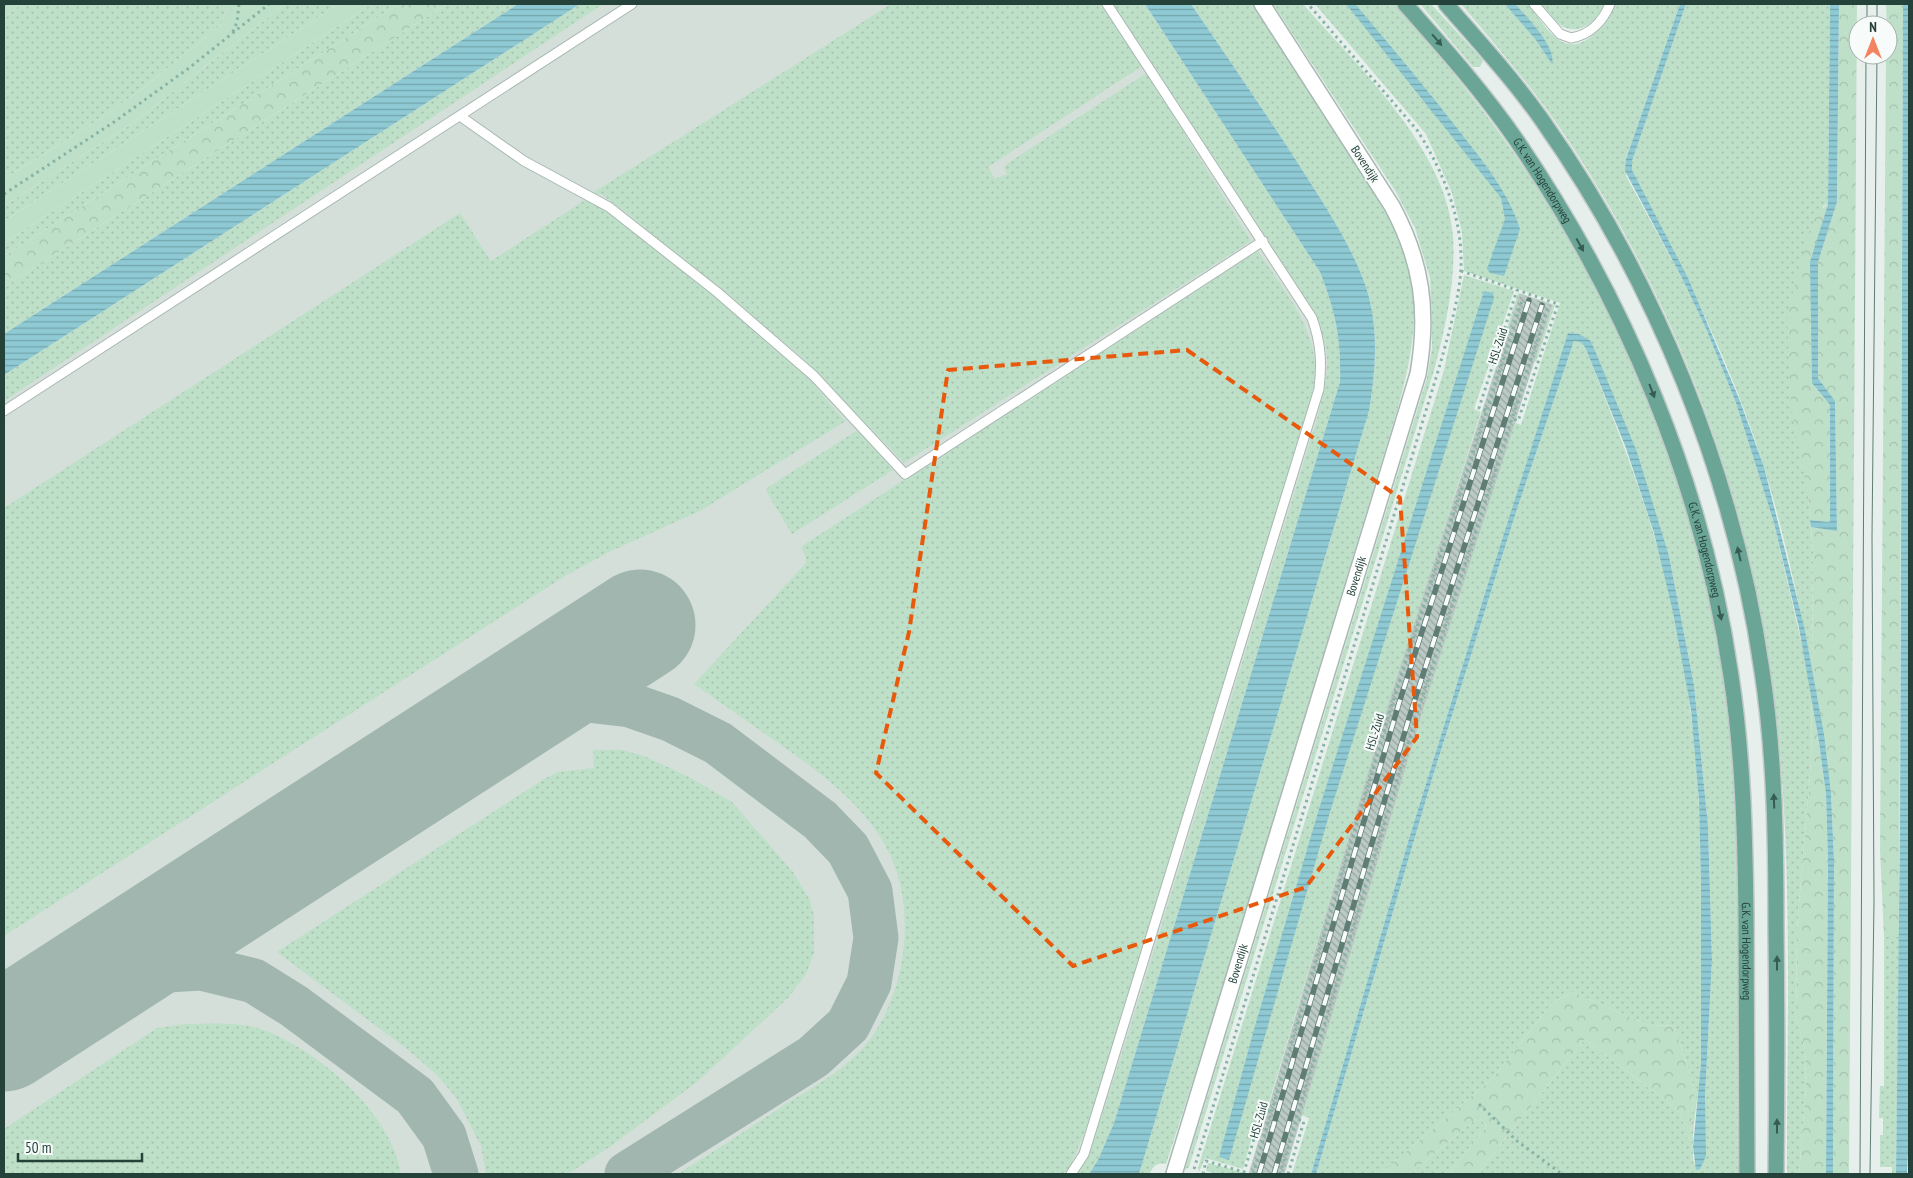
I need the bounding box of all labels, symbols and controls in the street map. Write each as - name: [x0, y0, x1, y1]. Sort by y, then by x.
- north arrow: [1848, 15, 1898, 65]
- text: N: [1869, 18, 1877, 36]
- one-way arrow: [1432, 34, 1443, 47]
- street label: G.K. van Hogendorpweg: [1510, 135, 1575, 226]
- street label: Bovendijk: [1348, 143, 1383, 185]
- one-way arrow: [1576, 238, 1584, 253]
- street label: HSL-Zuid: [1485, 326, 1510, 366]
- one-way arrow: [1648, 384, 1656, 399]
- street label: G.K. van Hogendorpweg: [1685, 500, 1724, 599]
- one-way arrow: [1735, 546, 1743, 561]
- street label: Bovendijk: [1343, 554, 1369, 598]
- one-way arrow: [1716, 605, 1724, 621]
- street label: HSL-Zuid: [1362, 712, 1387, 752]
- one-way arrow: [1770, 792, 1778, 808]
- street label: G.K. van Hogendorpweg: [1739, 902, 1755, 1000]
- street label: Bovendijk: [1225, 941, 1251, 985]
- one-way arrow: [1773, 955, 1781, 971]
- street label: HSL-Zuid: [1246, 1100, 1271, 1140]
- one-way arrow: [1773, 1117, 1781, 1133]
- scale bar: [18, 1130, 141, 1162]
- text: 50 m: [25, 1138, 51, 1157]

